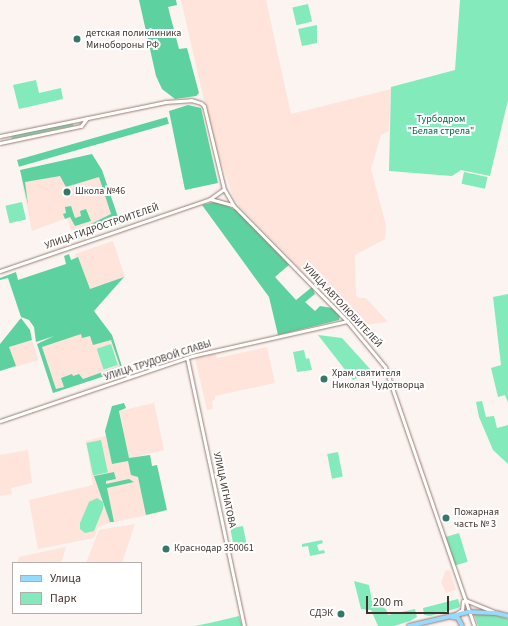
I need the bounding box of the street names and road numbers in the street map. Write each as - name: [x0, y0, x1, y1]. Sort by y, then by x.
- street label: УЛИЦА ГИДРОСТРОИТЕЛЕЙ: [43, 202, 161, 252]
- street label: УЛИЦА АВТОЛЮБИТЕЛЕЙ: [300, 262, 384, 350]
- street label: УЛИЦА ТРУДОВОЙ СЛАВЫ: [103, 338, 213, 384]
- street label: УЛИЦА ИГНАТОВА: [210, 451, 238, 529]

